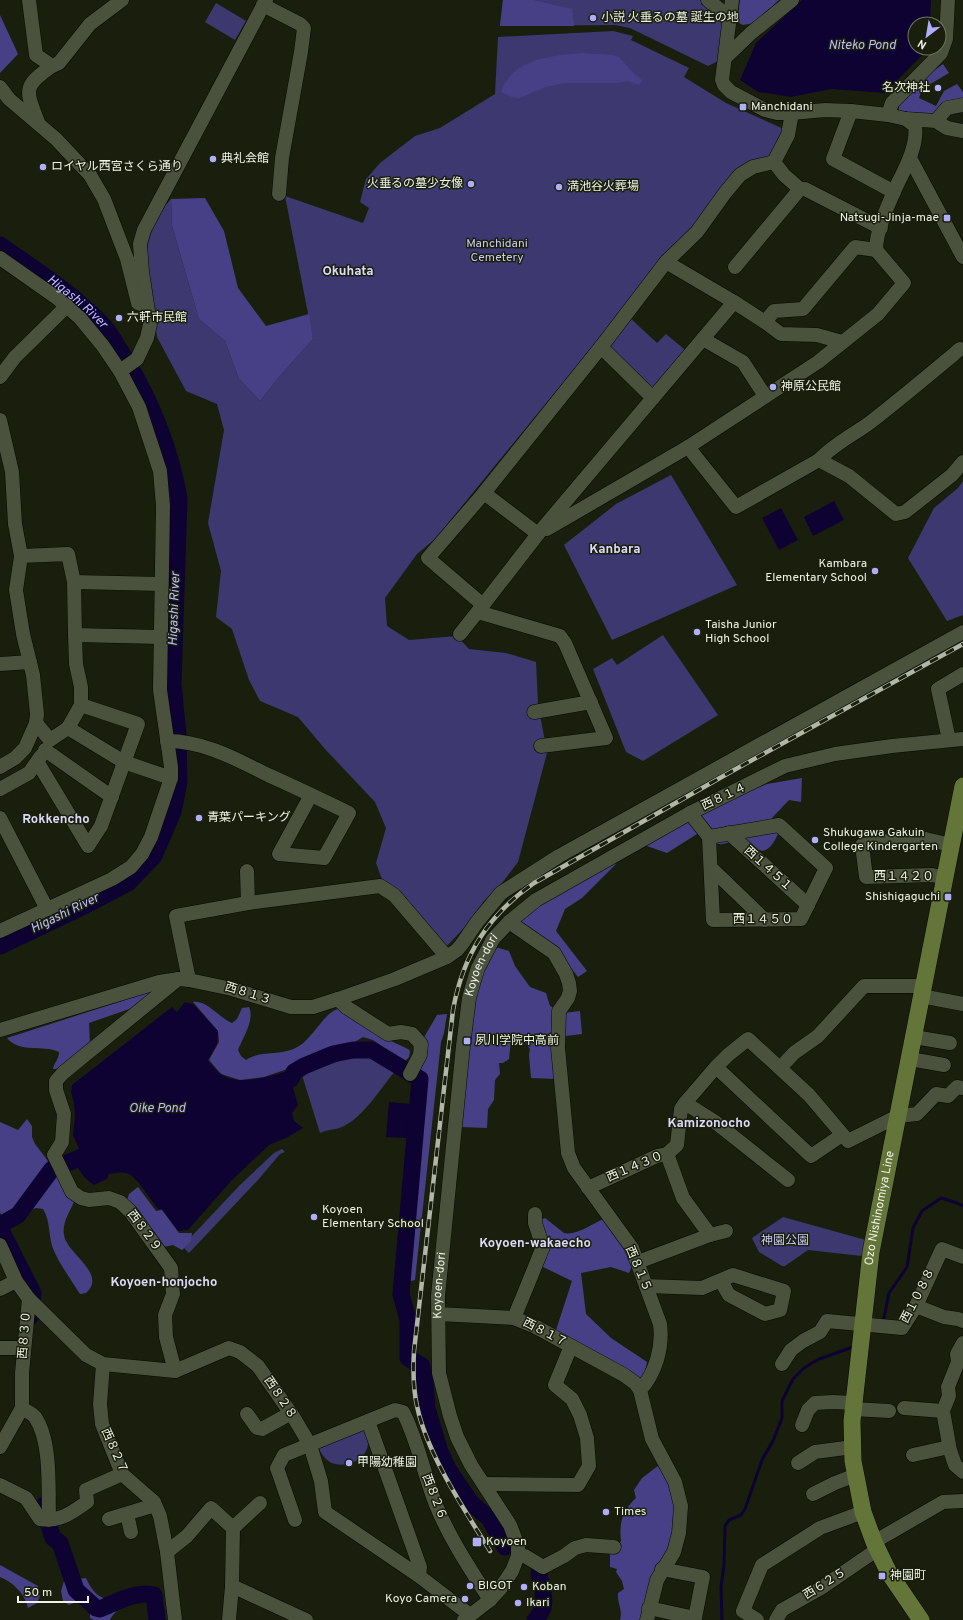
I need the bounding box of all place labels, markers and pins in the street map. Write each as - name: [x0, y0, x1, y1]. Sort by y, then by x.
- place label: 小説 火垂るの墓 誕生の地: [601, 10, 739, 26]
- marker: 小説 火垂るの墓 誕生の地: [588, 13, 598, 23]
- place label: 名次神社: [882, 80, 930, 96]
- marker: 名次神社: [933, 83, 943, 93]
- place label: Manchidani: [751, 99, 813, 115]
- marker: Manchidani: [738, 102, 748, 112]
- place label: 典礼会館: [221, 151, 269, 167]
- marker: 典礼会館: [208, 154, 218, 164]
- place label: ロイヤル西宮さくら通り: [51, 159, 183, 175]
- marker: ロイヤル西宮さくら通り: [38, 162, 48, 172]
- place label: 火垂るの墓少女像: [367, 176, 463, 192]
- marker: 火垂るの墓少女像: [466, 179, 476, 189]
- place label: 満池谷火葬場: [567, 179, 639, 195]
- marker: 満池谷火葬場: [554, 182, 564, 192]
- place label: Natsugi-Jinja-mae: [840, 210, 939, 226]
- marker: Natsugi-Jinja-mae: [942, 213, 952, 223]
- place label: 六軒市民館: [127, 310, 187, 326]
- marker: 六軒市民館: [114, 313, 124, 323]
- place label: 神原公民館: [781, 379, 841, 395]
- marker: 神原公民館: [768, 382, 778, 392]
- place label: Kambara Elementary School: [765, 556, 867, 586]
- marker: Kambara Elementary School: [870, 566, 880, 576]
- place label: Taisha Junior High School: [705, 617, 777, 647]
- marker: Taisha Junior High School: [692, 627, 702, 637]
- place label: 青葉パーキング: [207, 810, 291, 826]
- marker: 青葉パーキング: [194, 813, 204, 823]
- place label: Shukugawa Gakuin College Kindergarten: [823, 825, 938, 855]
- marker: Shukugawa Gakuin College Kindergarten: [810, 835, 820, 845]
- place label: Shishigaguchi: [865, 889, 940, 905]
- marker: Shishigaguchi: [943, 892, 953, 902]
- place label: 夙川学院中高前: [475, 1033, 559, 1049]
- marker: 夙川学院中高前: [462, 1036, 472, 1046]
- place label: Koyoen Elementary School: [322, 1202, 424, 1232]
- marker: Koyoen Elementary School: [309, 1212, 319, 1222]
- place label: 甲陽幼稚園: [357, 1455, 417, 1471]
- marker: 甲陽幼稚園: [344, 1458, 354, 1468]
- place label: Times: [614, 1504, 646, 1520]
- marker: Times: [601, 1507, 611, 1517]
- place label: Koyoen: [486, 1534, 527, 1550]
- marker: Koyoen: [471, 1536, 483, 1548]
- place label: 神園町: [890, 1568, 926, 1584]
- marker: 神園町: [877, 1571, 887, 1581]
- place label: BIGOT: [478, 1578, 513, 1594]
- place label: Koban: [532, 1579, 566, 1595]
- marker: BIGOT: [465, 1581, 475, 1591]
- marker: Koban: [519, 1582, 529, 1592]
- place label: Koyo Camera: [385, 1591, 457, 1607]
- marker: Koyo Camera: [460, 1594, 470, 1604]
- place label: Ikari: [526, 1595, 550, 1611]
- marker: Ikari: [513, 1598, 523, 1608]

